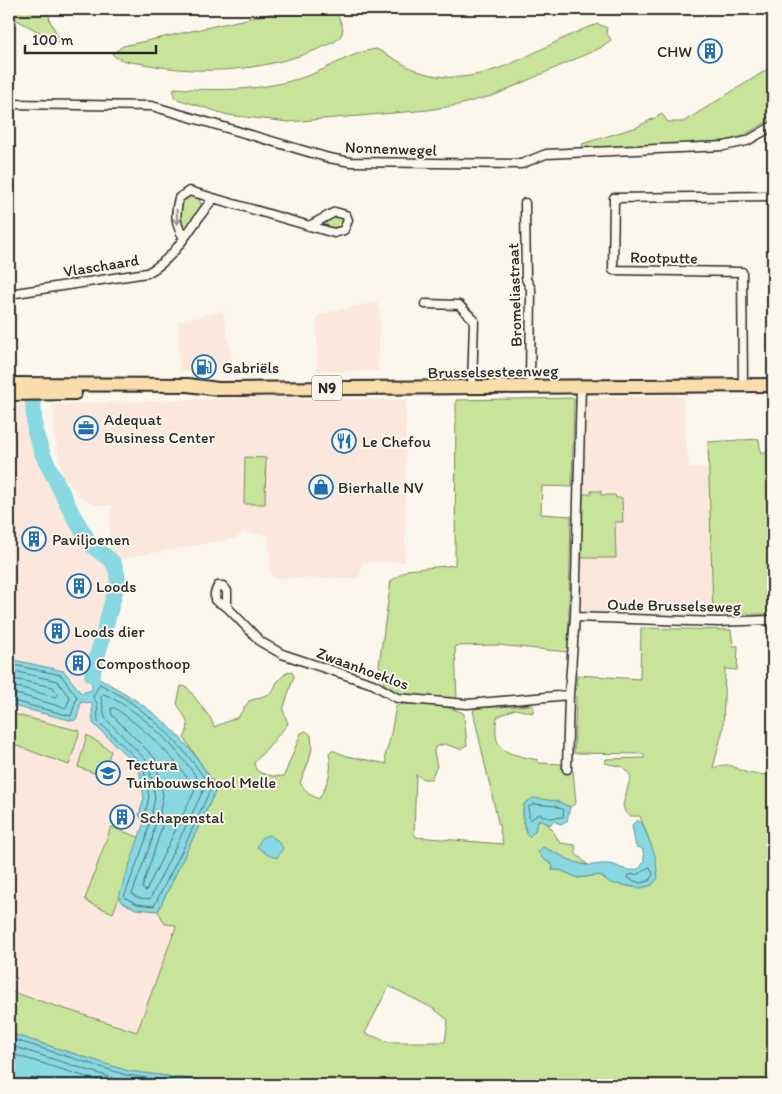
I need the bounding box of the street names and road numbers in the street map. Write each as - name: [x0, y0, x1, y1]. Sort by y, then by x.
- street label: Nonnenwegel: [345, 137, 438, 160]
- street label: Bromeliastraat: [503, 243, 526, 347]
- street label: Rootputte: [630, 247, 698, 268]
- street label: Vlaschaard: [62, 250, 141, 281]
- street label: Brusselsesteenweg: [428, 361, 559, 382]
- road number: N9: [312, 376, 342, 400]
- street label: Oude Brusselseweg: [607, 595, 742, 616]
- street label: Zwaanhoeklos: [314, 643, 412, 694]

